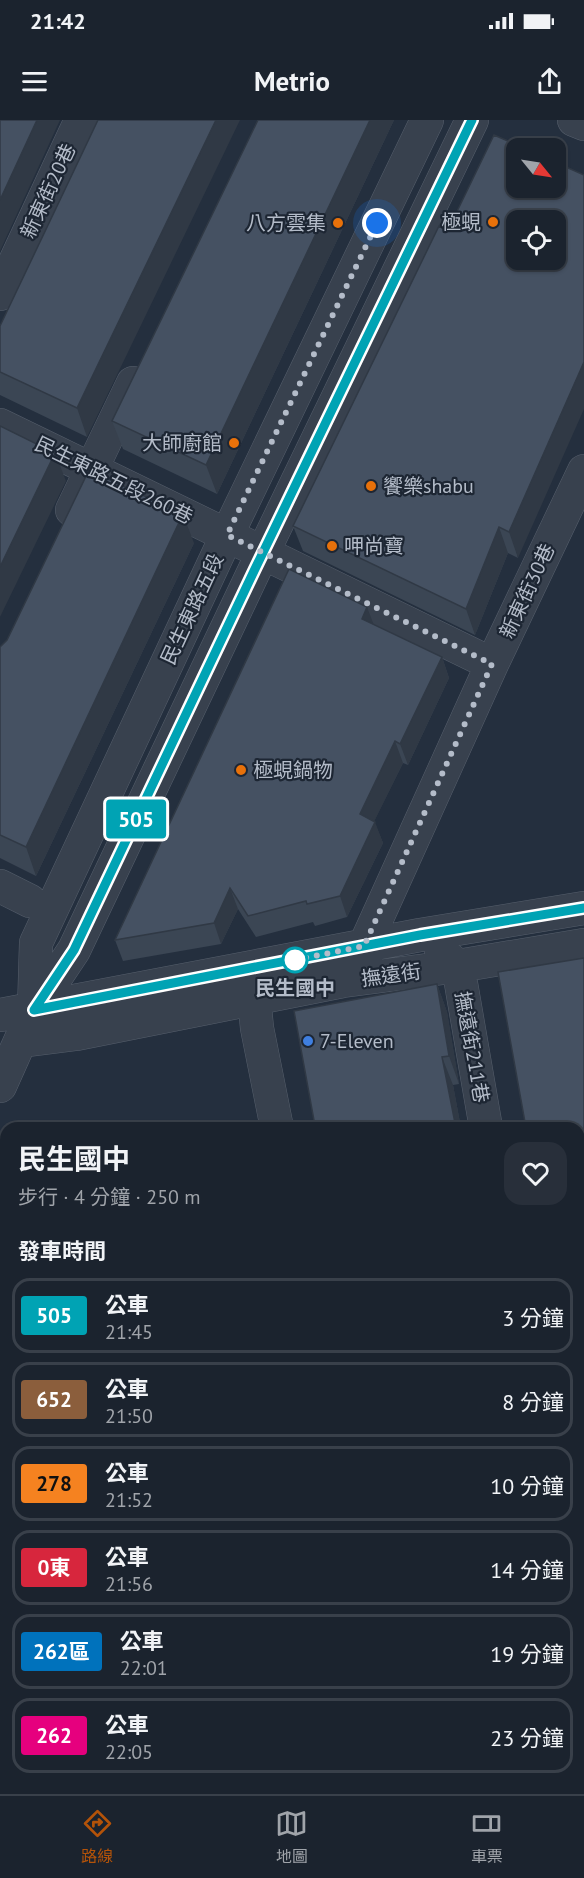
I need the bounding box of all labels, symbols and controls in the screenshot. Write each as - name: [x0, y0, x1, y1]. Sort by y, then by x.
- text: 21:42: [30, 7, 86, 35]
- text: Metrio: [254, 64, 330, 98]
- icon: menu: [18, 65, 51, 98]
- icon: share: [533, 65, 566, 98]
- north arrow: [506, 138, 566, 198]
- map controls: [506, 138, 566, 270]
- street label: 新東街20巷: [15, 139, 81, 243]
- your location: [362, 208, 392, 238]
- place label: 極蜆: [441, 209, 481, 235]
- place label: 八方雲集: [246, 210, 326, 236]
- button: locate: [506, 210, 566, 270]
- marker: 極蜆: [486, 215, 500, 229]
- marker: 八方雲集: [331, 216, 345, 230]
- street label: 民生東路五段260巷: [31, 430, 197, 530]
- place label: 大師廚館: [142, 430, 222, 456]
- marker: 大師廚館: [227, 436, 241, 450]
- place label: 饗樂shabu: [383, 473, 474, 499]
- marker: 饗樂shabu: [364, 479, 378, 493]
- place label: 呷尚寶: [344, 533, 404, 559]
- marker: 呷尚寶: [325, 539, 339, 553]
- street label: 新東街30巷: [494, 539, 560, 643]
- street label: 民生東路五段: [155, 549, 229, 669]
- place label: 極蜆鍋物: [253, 757, 333, 783]
- marker: 極蜆鍋物: [234, 763, 248, 777]
- line badge: 505: [102, 800, 170, 838]
- text: 505: [118, 806, 154, 833]
- marker: 民生國中: [282, 947, 308, 973]
- street label: 撫遠街: [359, 958, 423, 992]
- place label: 民生國中: [255, 975, 335, 1001]
- street label: 撫遠街211巷: [449, 989, 495, 1105]
- place label: 7-Eleven: [320, 1028, 394, 1054]
- marker: 7-Eleven: [301, 1034, 315, 1048]
- text: 民生國中: [18, 1140, 130, 1177]
- button: heart: [504, 1142, 567, 1205]
- text: 步行 · 4 分鐘 · 250 m: [18, 1184, 201, 1210]
- text: 發車時間: [18, 1237, 106, 1265]
- text: 公車: [105, 1291, 149, 1319]
- text: 505: [36, 1302, 72, 1329]
- text: 3 分鐘: [502, 1304, 564, 1332]
- text: 21:45: [105, 1319, 153, 1345]
- text: 公車: [105, 1375, 149, 1403]
- text: 652: [36, 1386, 72, 1413]
- text: 8 分鐘: [502, 1388, 564, 1416]
- text: 21:50: [105, 1403, 153, 1429]
- text: 公車: [105, 1459, 149, 1487]
- text: 278: [36, 1470, 72, 1497]
- text: 10 分鐘: [490, 1472, 564, 1500]
- text: 21:52: [105, 1487, 153, 1513]
- text: 公車: [105, 1543, 149, 1571]
- text: 0東: [38, 1554, 70, 1581]
- text: 14 分鐘: [490, 1556, 564, 1584]
- text: 21:56: [105, 1571, 153, 1597]
- text: 公車: [120, 1627, 164, 1655]
- text: 262區: [33, 1638, 90, 1665]
- text: 19 分鐘: [490, 1640, 564, 1668]
- text: 22:01: [120, 1655, 168, 1681]
- text: 公車: [105, 1711, 149, 1739]
- text: 262: [36, 1722, 72, 1749]
- text: 23 分鐘: [490, 1724, 564, 1752]
- text: 22:05: [105, 1739, 153, 1765]
- tab: 路線: [81, 1807, 114, 1867]
- tab: 地圖: [275, 1807, 308, 1867]
- tab: 車票: [470, 1807, 503, 1867]

